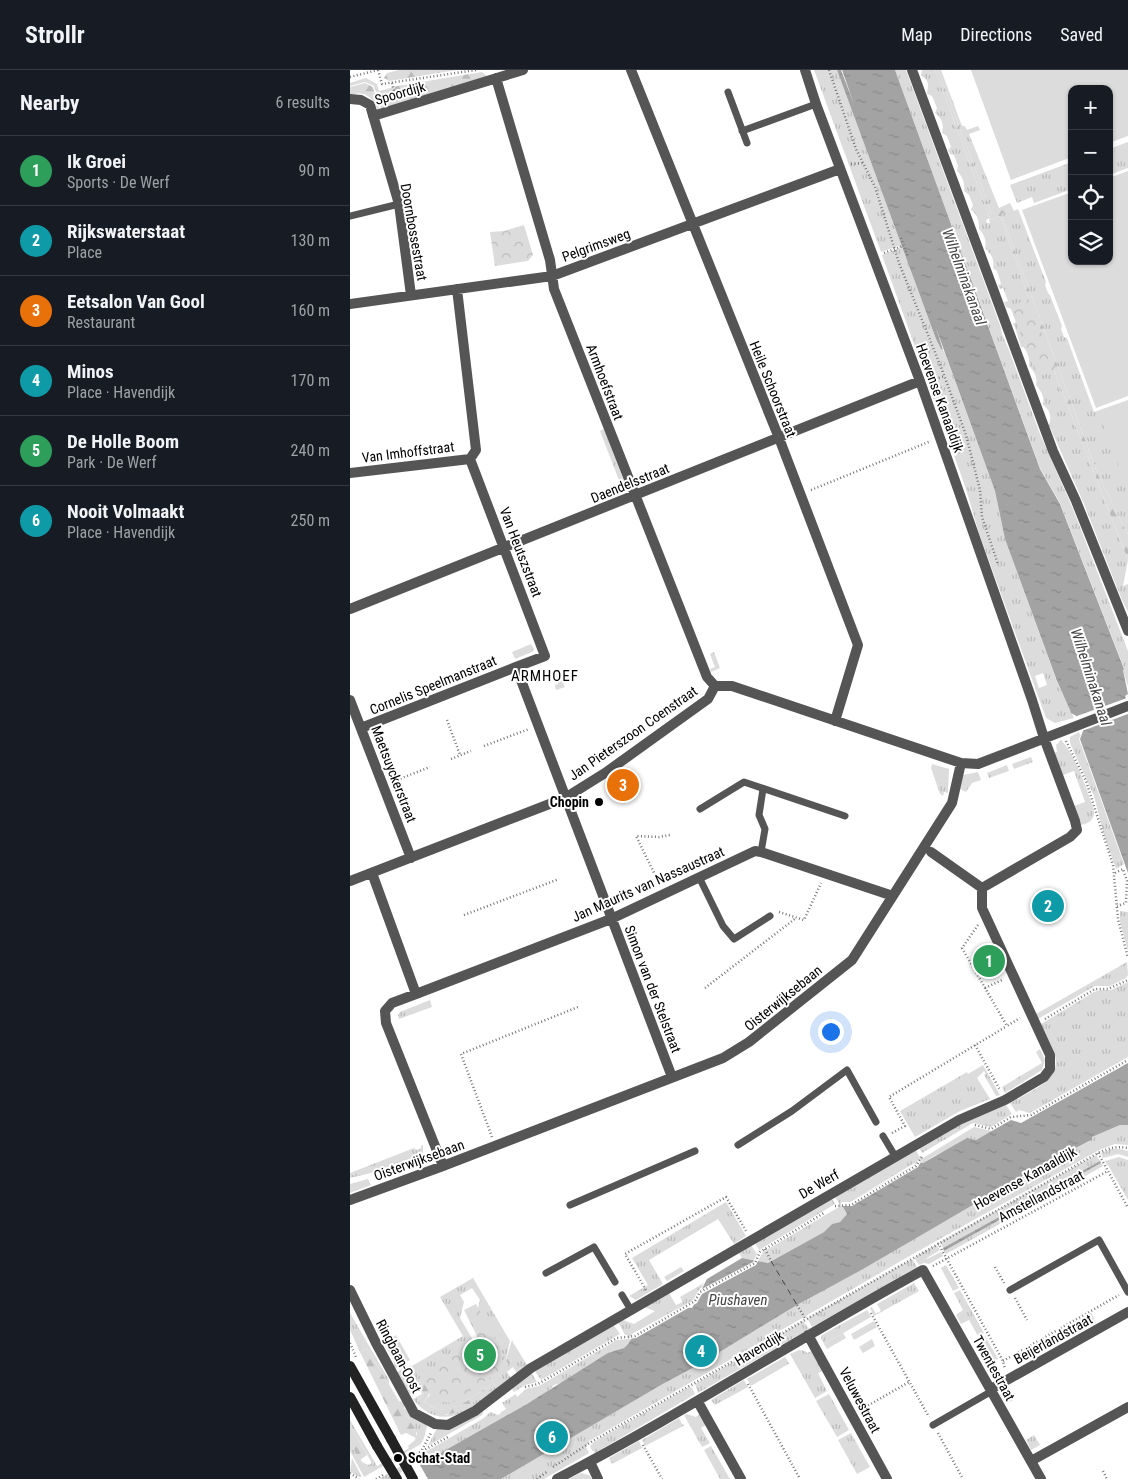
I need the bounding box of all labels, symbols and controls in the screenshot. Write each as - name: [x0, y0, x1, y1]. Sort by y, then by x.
- text: Strollr: [25, 21, 85, 49]
- text: Map: [901, 24, 932, 45]
- text: Directions: [960, 24, 1032, 45]
- text: Saved: [1060, 24, 1103, 45]
- street label: Spoordijk: [373, 78, 428, 108]
- map controls: [1068, 85, 1113, 265]
- button: +: [1068, 85, 1113, 130]
- text: Nearby: [20, 91, 79, 115]
- text: 6 results: [275, 93, 330, 112]
- button: −: [1068, 130, 1113, 175]
- text: Ik Groei: [67, 150, 126, 173]
- text: 1: [32, 161, 40, 180]
- text: 90 m: [298, 161, 330, 180]
- text: Sports · De Werf: [67, 173, 170, 192]
- button: locate: [1068, 175, 1113, 220]
- street label: Doornbossestraat: [398, 182, 430, 282]
- text: Rijkswaterstaat: [67, 220, 185, 243]
- button: layers: [1068, 220, 1113, 265]
- street label: Pelgrimsweg: [560, 225, 632, 265]
- water label: Wilhelminakanaal: [938, 226, 990, 328]
- text: 2: [32, 231, 40, 250]
- text: 130 m: [291, 231, 330, 250]
- text: Place: [67, 243, 102, 262]
- text: Eetsalon Van Gool: [67, 290, 205, 313]
- text: 3: [32, 301, 40, 320]
- text: 160 m: [291, 301, 330, 320]
- text: Restaurant: [67, 313, 135, 332]
- street label: Heile Schoorstraat: [746, 339, 800, 439]
- street label: Hoevense Kanaaldijk: [913, 341, 967, 455]
- street label: Armhoefstraat: [583, 342, 627, 422]
- text: Minos: [67, 360, 114, 383]
- text: 4: [32, 371, 40, 390]
- text: 170 m: [291, 371, 330, 390]
- text: Place · Havendijk: [67, 383, 175, 402]
- text: De Holle Boom: [67, 430, 179, 453]
- street label: Van Imhoffstraat: [361, 438, 455, 466]
- text: 5: [32, 441, 40, 460]
- text: 240 m: [291, 441, 330, 460]
- text: Park · De Werf: [67, 453, 157, 472]
- street label: Daendelsstraat: [588, 460, 672, 506]
- text: Nooit Volmaakt: [67, 500, 184, 523]
- street label: Van Heutszstraat: [497, 505, 545, 599]
- text: 6: [32, 511, 40, 530]
- text: 250 m: [291, 511, 330, 530]
- text: Place · Havendijk: [67, 523, 175, 542]
- water label: Wilhelminakanaal: [1067, 626, 1115, 728]
- street label: Cornelis Speelmanstraat: [367, 652, 499, 718]
- district label: ARMHOEF: [511, 667, 579, 685]
- street label: Jan Pieterszoon Coenstraat: [566, 683, 700, 783]
- street label: Maetsuyckerstraat: [368, 723, 420, 825]
- pin: 3: [607, 766, 639, 804]
- place label: Chopin: [550, 794, 589, 810]
- marker: Chopin: [593, 796, 605, 808]
- street label: Jan Maurits van Nassaustraat: [569, 843, 727, 925]
- pin: 2: [1032, 887, 1064, 925]
- street label: Simon van der Stelstraat: [621, 923, 685, 1055]
- pin: 1: [973, 942, 1005, 980]
- street label: Oisterwijksebaan: [741, 962, 825, 1034]
- your location: [818, 1019, 844, 1045]
- street label: Oisterwijksebaan: [372, 1136, 466, 1184]
- street label: Hoevense Kanaaldijk: [971, 1143, 1080, 1213]
- street label: De Werf: [796, 1166, 842, 1202]
- street label: Amstellandstraat: [995, 1167, 1087, 1225]
- water label: Piushaven: [709, 1291, 767, 1309]
- street label: Beijerlandstraat: [1011, 1311, 1095, 1367]
- street label: Ringbaan-Oost: [373, 1317, 425, 1395]
- street label: Havendijk: [732, 1327, 787, 1369]
- pin: 4: [685, 1332, 717, 1370]
- street label: Twentestraat: [970, 1333, 1018, 1403]
- pin: 5: [464, 1336, 496, 1374]
- street label: Veluwestraat: [836, 1365, 884, 1435]
- pin: 6: [536, 1418, 568, 1456]
- place label: Schat-Stad: [408, 1450, 470, 1466]
- marker: Schat-Stad: [392, 1452, 404, 1464]

